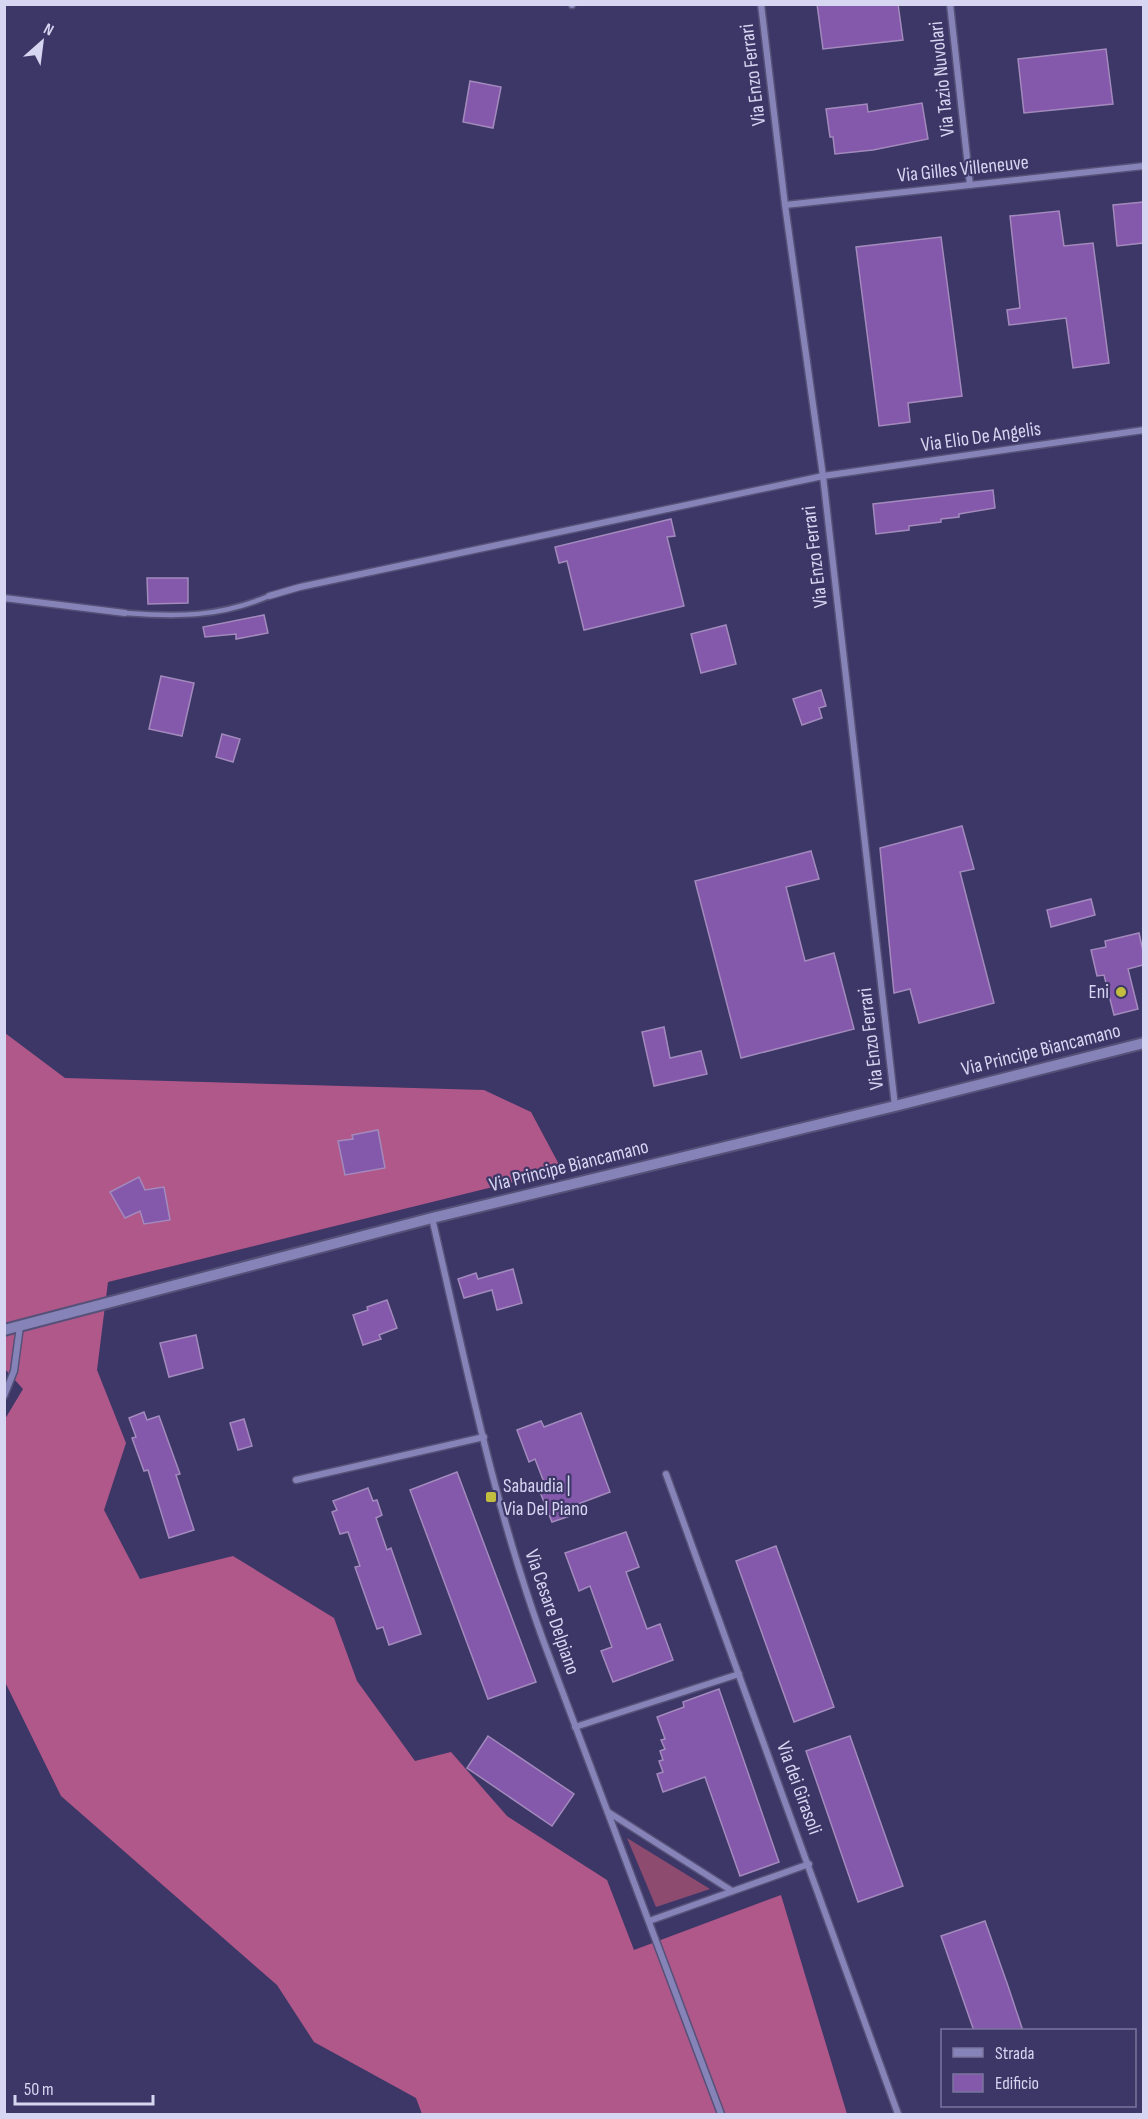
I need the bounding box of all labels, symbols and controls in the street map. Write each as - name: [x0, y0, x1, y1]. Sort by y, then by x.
- north arrow: [12, 12, 72, 72]
- text: N: [40, 20, 57, 40]
- street label: Via Tazio Nuvolari: [924, 20, 960, 138]
- street label: Via Enzo Ferrari: [735, 23, 771, 127]
- street label: Via Gilles Villeneuve: [896, 150, 1030, 188]
- street label: Via Elio De Angelis: [920, 417, 1042, 457]
- street label: Via Enzo Ferrari: [797, 505, 833, 609]
- place label: Eni: [1088, 980, 1109, 1004]
- marker: Eni: [1114, 985, 1128, 999]
- street label: Via Enzo Ferrari: [853, 987, 889, 1091]
- street label: Via Principe Biancamano: [959, 1019, 1123, 1081]
- street label: Via Principe Biancamano: [487, 1135, 651, 1197]
- place label: Sabaudia | Via Del Piano: [503, 1474, 588, 1521]
- marker: Sabaudia | Via Del Piano: [484, 1490, 498, 1504]
- street label: Via Cesare Delpiano: [519, 1546, 585, 1678]
- street label: Via dei Girasoli: [771, 1738, 827, 1838]
- legend: [941, 2029, 1136, 2107]
- text: Strada: [995, 2043, 1035, 2064]
- scale bar: [15, 2068, 153, 2106]
- text: Edificio: [995, 2073, 1039, 2094]
- text: 50 m: [24, 2079, 54, 2100]

